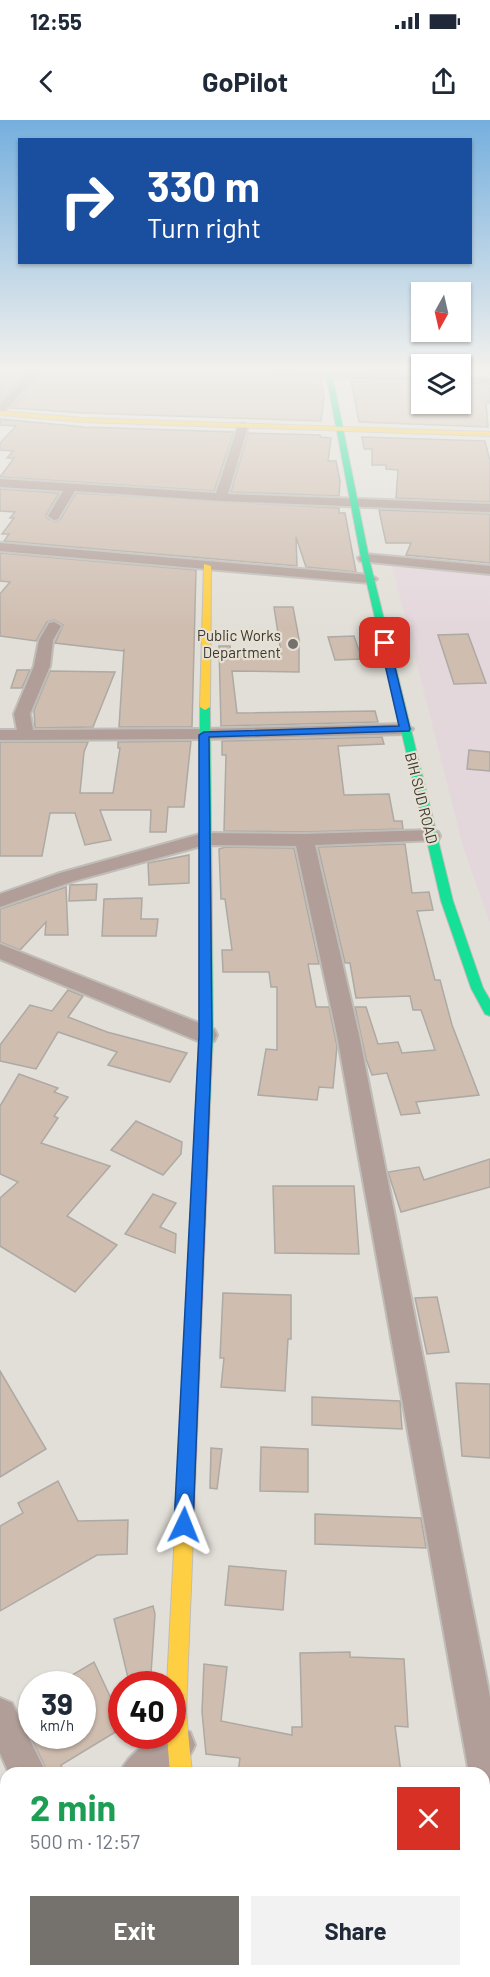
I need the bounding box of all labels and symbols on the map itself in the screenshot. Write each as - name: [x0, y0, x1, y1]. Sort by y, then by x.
- north arrow: [411, 282, 471, 342]
- pin: [359, 617, 410, 668]
- place label: Public Works Department: [197, 626, 281, 661]
- marker: Public Works Department: [286, 637, 300, 651]
- street label: BIH SUD ROAD: [402, 750, 442, 846]
- position arrow: [152, 1493, 216, 1557]
- speed limit sign: 40: [108, 1671, 186, 1749]

